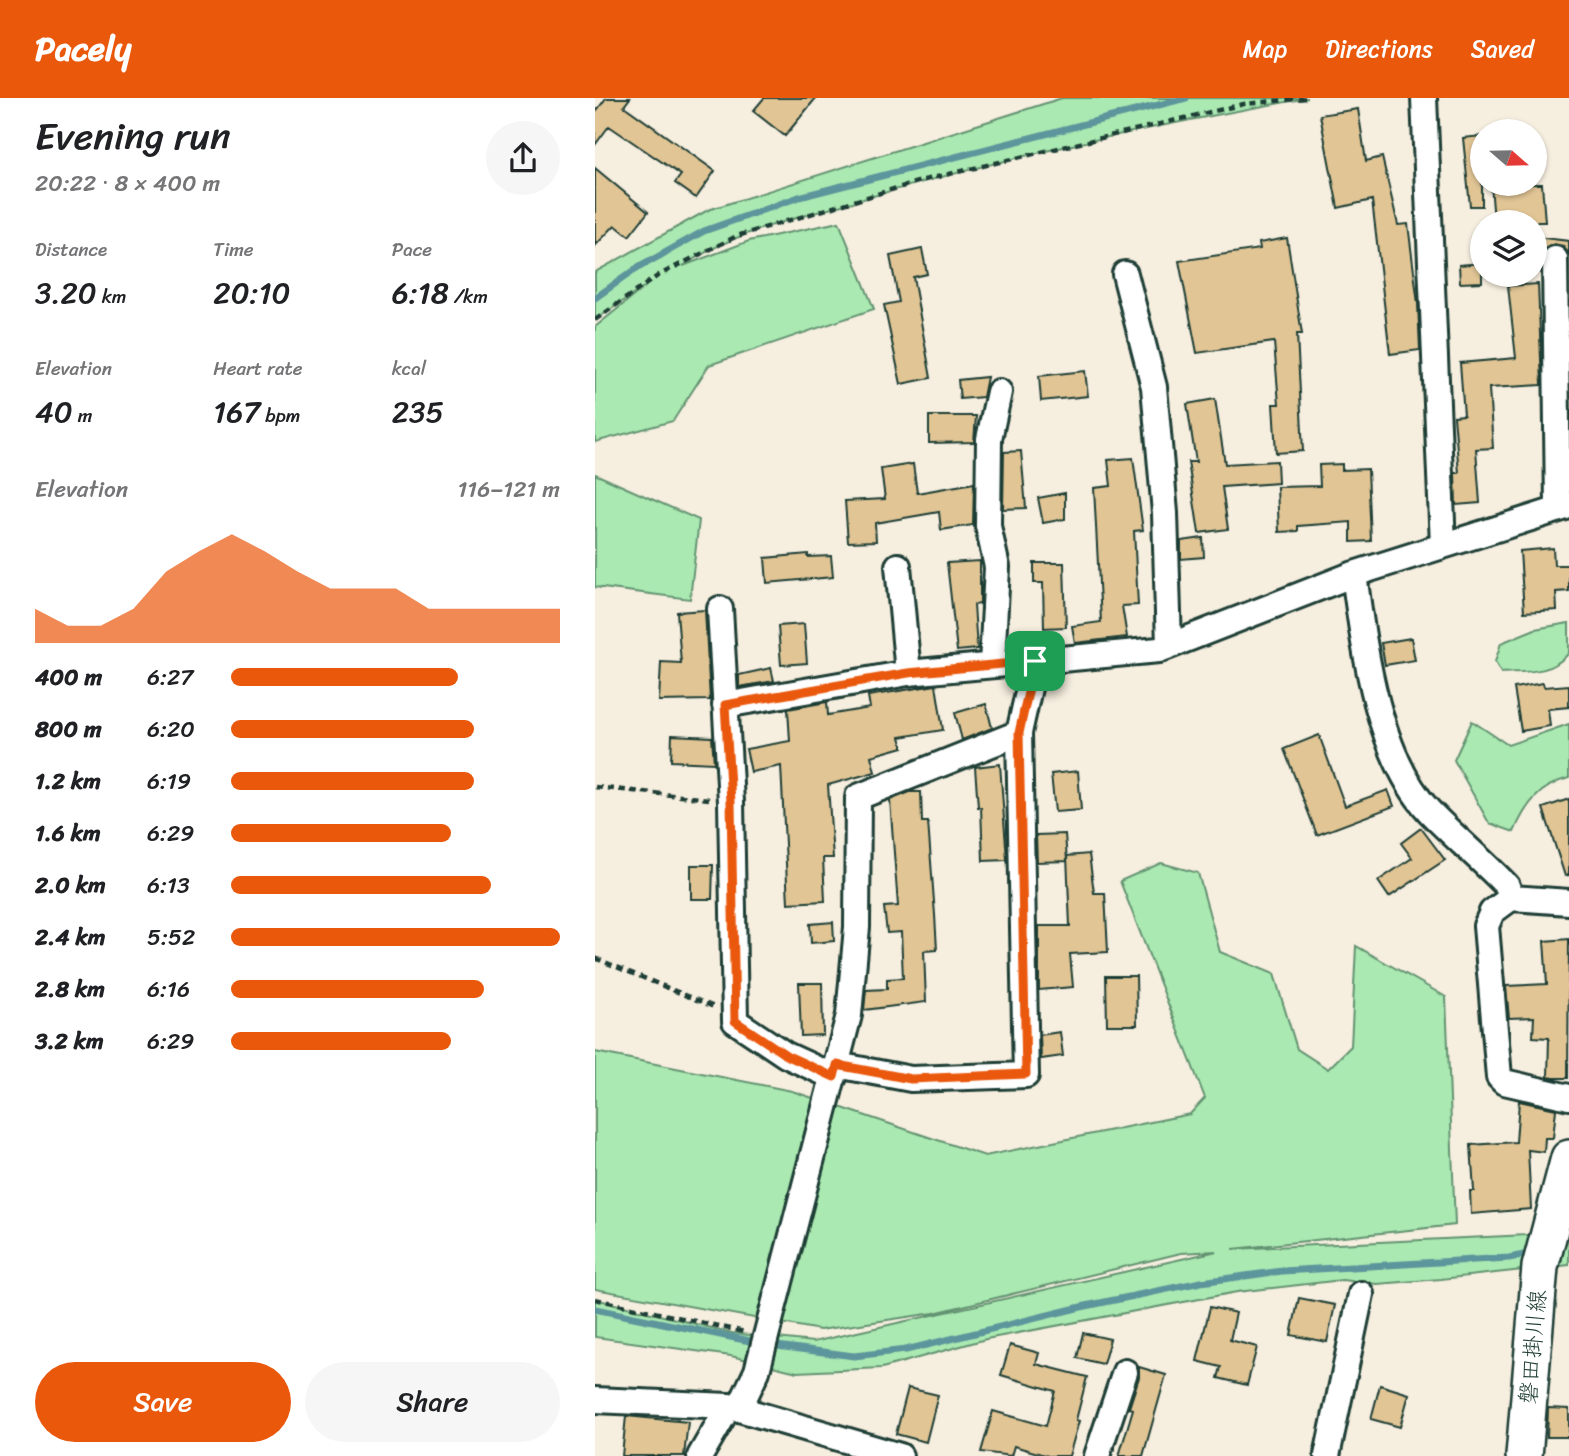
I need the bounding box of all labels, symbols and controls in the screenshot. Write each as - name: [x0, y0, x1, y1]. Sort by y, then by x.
- text: Pacely: [35, 20, 131, 78]
- text: Map: [1243, 28, 1287, 70]
- text: Directions: [1325, 28, 1433, 70]
- text: Saved: [1471, 28, 1534, 70]
- text: Evening run: [35, 103, 231, 170]
- north arrow: [1470, 119, 1547, 196]
- map controls: [1470, 119, 1547, 287]
- button: share: [486, 121, 560, 195]
- text: 20:22 · 8 × 400 m: [35, 163, 220, 204]
- button: layers: [1470, 210, 1547, 287]
- text: Distance: [35, 233, 107, 266]
- text: Time: [213, 233, 254, 266]
- text: Pace: [392, 233, 432, 266]
- text: 3.20: [35, 266, 97, 320]
- text: 20:10: [213, 266, 291, 320]
- text: 6:18: [392, 266, 449, 320]
- text: km: [97, 280, 126, 313]
- text: /km: [449, 280, 488, 313]
- text: Elevation: [35, 352, 112, 385]
- text: Heart rate: [213, 352, 303, 385]
- text: kcal: [392, 352, 426, 385]
- text: 40: [35, 385, 73, 439]
- text: 167: [213, 385, 260, 439]
- text: 235: [392, 385, 444, 439]
- text: m: [73, 399, 92, 432]
- text: bpm: [260, 399, 300, 432]
- text: Elevation: [35, 469, 128, 510]
- text: 116–121 m: [458, 469, 560, 510]
- pin: [1005, 631, 1065, 691]
- icon: arrive: [1016, 642, 1054, 680]
- text: 400 m: [35, 657, 102, 698]
- text: 6:27: [147, 657, 193, 698]
- text: 800 m: [35, 709, 102, 750]
- text: 6:20: [147, 709, 195, 750]
- text: 1.2 km: [35, 761, 101, 802]
- text: 6:19: [147, 761, 191, 802]
- text: 1.6 km: [35, 813, 101, 854]
- text: 6:29: [147, 813, 194, 854]
- text: 2.0 km: [35, 865, 106, 906]
- text: 6:13: [147, 865, 190, 906]
- text: 2.4 km: [35, 917, 105, 958]
- text: 5:52: [147, 917, 195, 958]
- text: 2.8 km: [35, 969, 105, 1010]
- text: 6:16: [147, 969, 190, 1010]
- text: 3.2 km: [35, 1021, 104, 1062]
- text: 6:29: [147, 1021, 194, 1062]
- street label: 磐田掛川線: [1508, 1288, 1558, 1406]
- button: Save: [35, 1362, 291, 1442]
- button: Share: [305, 1362, 560, 1442]

